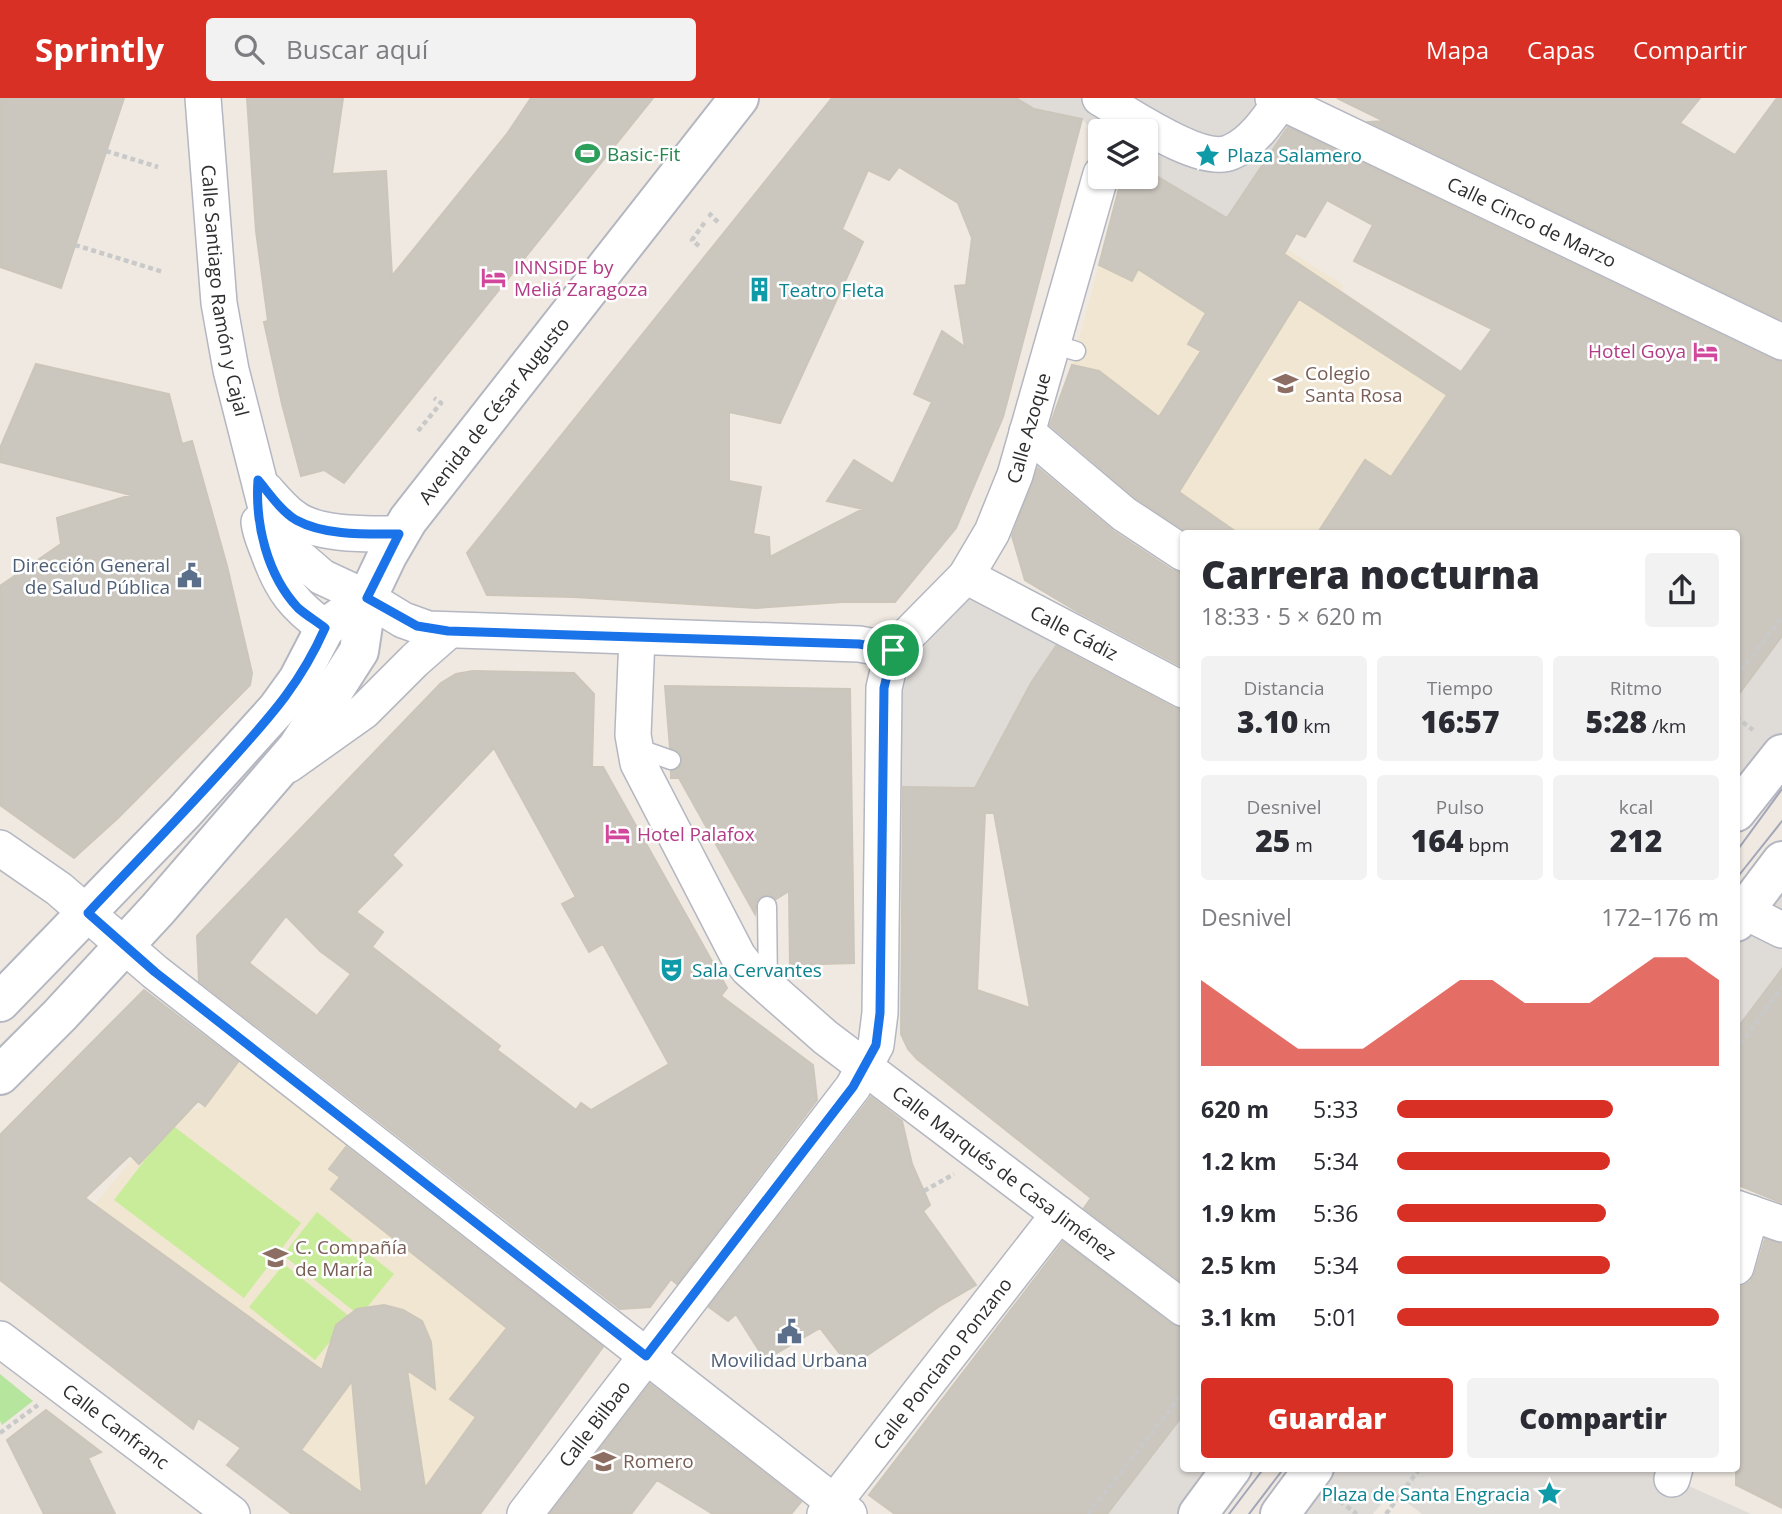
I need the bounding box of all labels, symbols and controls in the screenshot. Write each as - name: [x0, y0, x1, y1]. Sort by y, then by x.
- search box: [206, 18, 696, 81]
- text: Sprintly: [35, 27, 164, 72]
- icon: search: [230, 30, 268, 68]
- text: Buscar aquí: [286, 31, 428, 67]
- text: Mapa: [1426, 33, 1489, 66]
- text: Capas: [1527, 33, 1595, 66]
- text: Compartir: [1633, 33, 1747, 66]
- map controls: [1088, 119, 1158, 189]
- button: layers: [1088, 119, 1158, 189]
- sports icon: Basic-Fit: [573, 140, 601, 168]
- place label: Basic-Fit: [607, 141, 681, 167]
- place icon: Plaza Salamero: [1193, 141, 1221, 169]
- place label: Plaza Salamero: [1227, 142, 1362, 168]
- street label: Calle Santiago Ramón y Cajal: [195, 164, 255, 419]
- street label: Calle Cinco de Marzo: [1443, 170, 1621, 274]
- place label: INNSiDE by Meliá Zaragoza: [514, 254, 648, 302]
- hotel icon: INNSiDE by Meliá Zaragoza: [480, 264, 508, 292]
- building icon: Teatro Fleta: [745, 276, 773, 304]
- place label: Teatro Fleta: [779, 277, 884, 303]
- street label: Avenida de César Augusto: [412, 312, 575, 509]
- hotel icon: Hotel Goya: [1692, 337, 1720, 365]
- place label: Hotel Goya: [1588, 338, 1686, 364]
- place label: Colegio Santa Rosa: [1305, 360, 1403, 408]
- street label: Calle Azoque: [1000, 370, 1057, 487]
- school or university icon: Colegio Santa Rosa: [1271, 370, 1299, 398]
- text: Carrera nocturna: [1201, 548, 1540, 600]
- place label: Dirección General de Salud Pública: [12, 552, 170, 600]
- button: share: [1645, 553, 1719, 627]
- public building icon: Dirección General de Salud Pública: [176, 562, 204, 590]
- street label: Calle Cádiz: [1026, 599, 1122, 667]
- text: 18:33 · 5 × 620 m: [1201, 600, 1383, 632]
- pin: [863, 620, 923, 680]
- icon: arrive: [874, 631, 912, 669]
- text: Distancia: [1243, 675, 1325, 701]
- text: Tiempo: [1427, 675, 1493, 701]
- text: Ritmo: [1610, 675, 1662, 701]
- text: 3.10: [1237, 701, 1298, 742]
- text: 16:57: [1421, 701, 1499, 742]
- text: 5:28: [1586, 701, 1647, 742]
- text: km: [1298, 713, 1331, 739]
- text: /km: [1647, 713, 1686, 739]
- text: Desnivel: [1247, 794, 1321, 820]
- text: Pulso: [1436, 794, 1484, 820]
- text: kcal: [1619, 794, 1653, 820]
- hotel icon: Hotel Palafox: [603, 820, 631, 848]
- text: 25: [1255, 820, 1290, 861]
- text: 164: [1411, 820, 1463, 861]
- text: 212: [1610, 820, 1662, 861]
- place label: Hotel Palafox: [637, 821, 755, 847]
- text: m: [1290, 832, 1313, 858]
- text: bpm: [1463, 832, 1509, 858]
- text: Desnivel: [1201, 901, 1292, 933]
- text: 172–176 m: [1601, 901, 1719, 933]
- theatre icon: Sala Cervantes: [658, 956, 686, 984]
- place label: Sala Cervantes: [692, 957, 822, 983]
- street label: Calle Marqués de Casa Jiménez: [887, 1079, 1122, 1266]
- text: 620 m: [1201, 1093, 1269, 1125]
- text: 5:33: [1313, 1093, 1359, 1125]
- text: 1.2 km: [1201, 1145, 1277, 1177]
- text: 5:34: [1313, 1145, 1359, 1177]
- text: 1.9 km: [1201, 1197, 1277, 1229]
- text: 5:36: [1313, 1197, 1359, 1229]
- place label: C. Compañía de María: [295, 1234, 407, 1282]
- school or university icon: C. Compañía de María: [261, 1244, 289, 1272]
- text: 2.5 km: [1201, 1249, 1277, 1281]
- text: 5:34: [1313, 1249, 1359, 1281]
- street label: Calle Ponciano Ponzano: [867, 1272, 1018, 1455]
- text: 3.1 km: [1201, 1301, 1277, 1333]
- text: 5:01: [1313, 1301, 1359, 1333]
- public building icon: Movilidad Urbana: [775, 1318, 803, 1346]
- place label: Movilidad Urbana: [710, 1347, 868, 1373]
- street label: Calle Bilbao: [553, 1375, 636, 1472]
- street label: Calle Canfranc: [57, 1378, 174, 1475]
- button: Guardar: [1201, 1378, 1453, 1458]
- button: Compartir: [1467, 1378, 1719, 1458]
- school or university icon: Romero: [589, 1447, 617, 1475]
- place label: Romero: [623, 1448, 694, 1474]
- place icon: Plaza de Santa Engracia: [1536, 1480, 1564, 1508]
- place label: Plaza de Santa Engracia: [1321, 1481, 1530, 1507]

